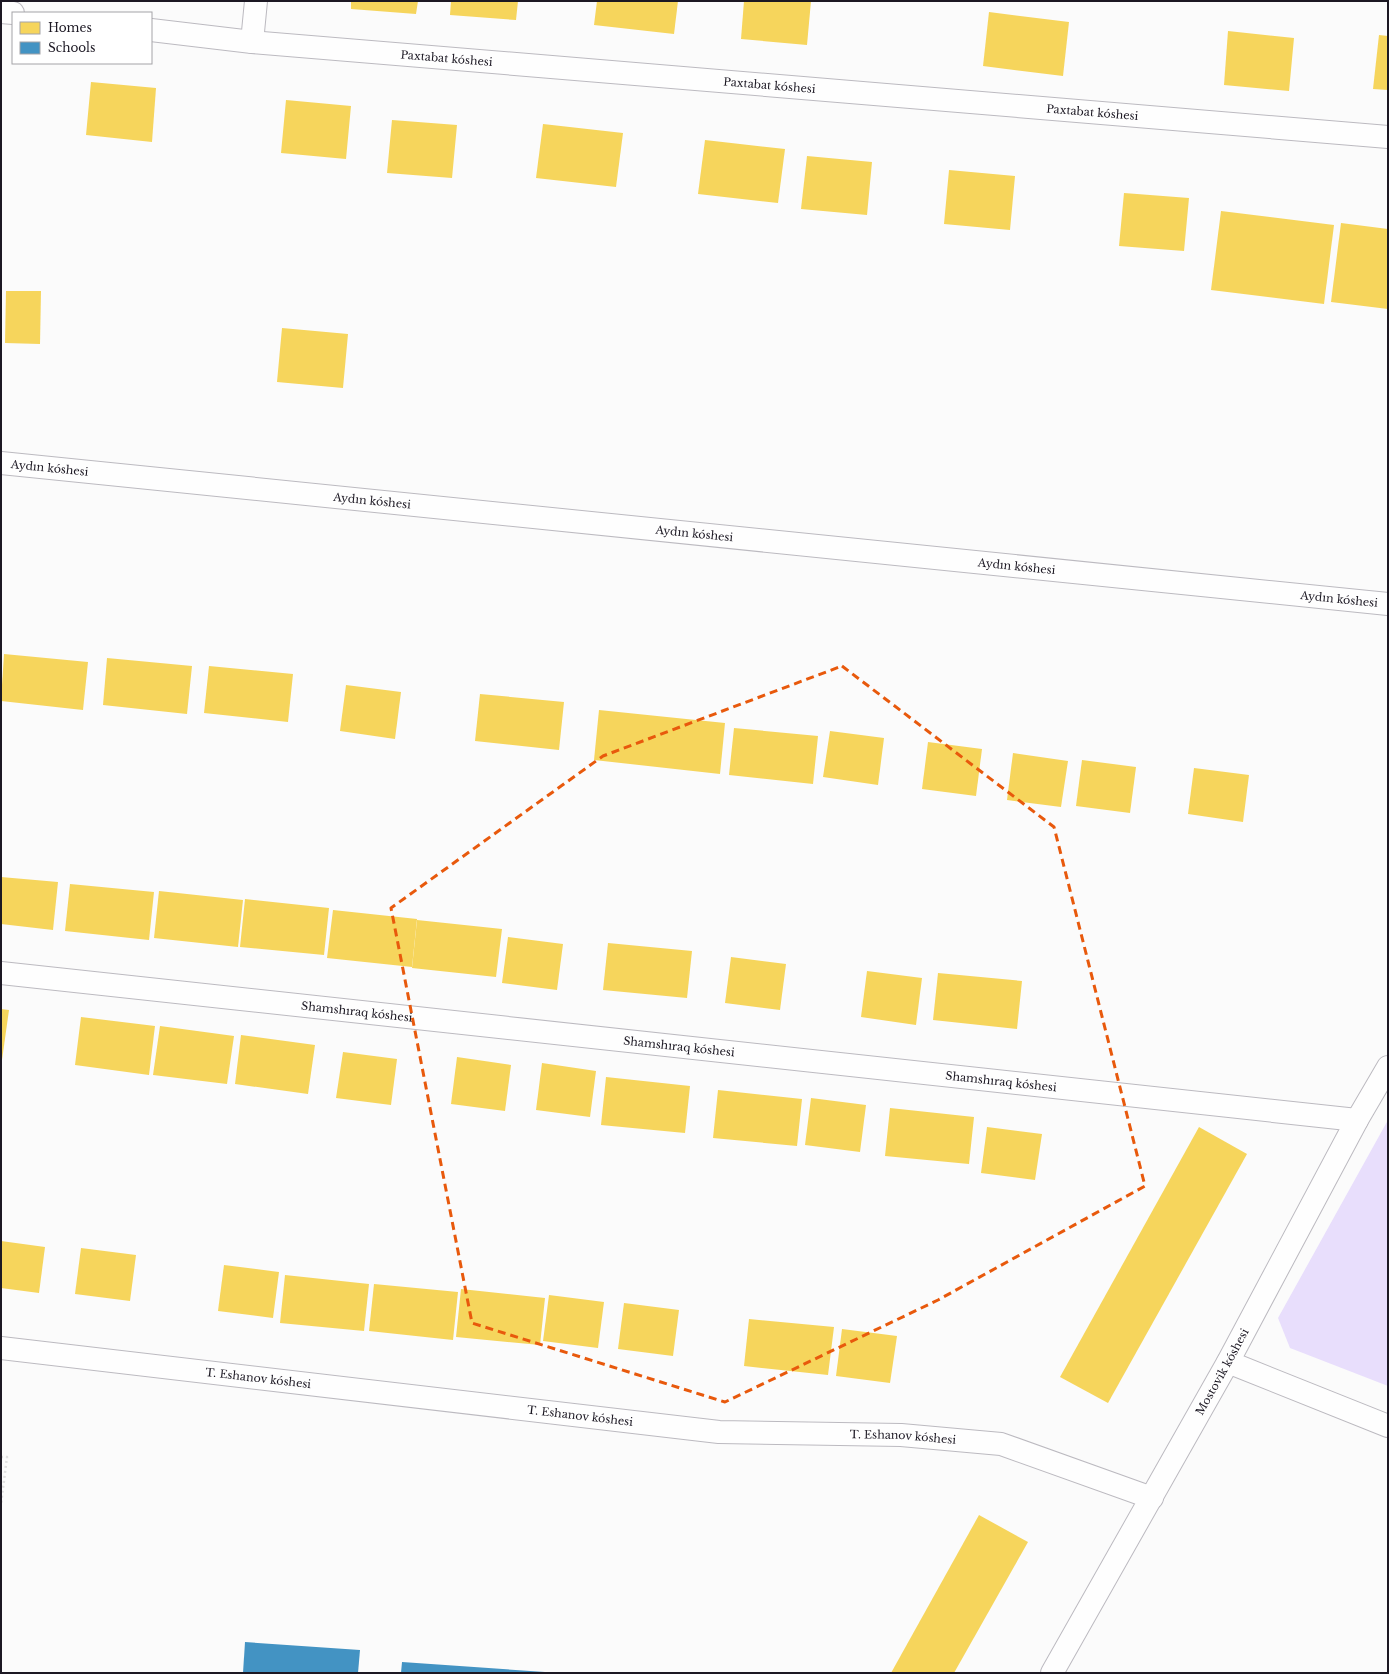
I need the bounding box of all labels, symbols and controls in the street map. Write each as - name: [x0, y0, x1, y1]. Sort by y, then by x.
- legend: [12, 12, 152, 64]
- text: Homes: [48, 20, 92, 35]
- text: Schools: [48, 40, 95, 55]
- street label: Paxtabat kóshesi: [400, 47, 493, 69]
- street label: Paxtabat kóshesi: [723, 74, 816, 96]
- street label: Paxtabat kóshesi: [1046, 101, 1139, 123]
- street label: Aydın kóshesi: [9, 457, 89, 479]
- street label: Aydın kóshesi: [332, 490, 412, 512]
- street label: Aydın kóshesi: [654, 522, 734, 544]
- street label: Aydın kóshesi: [976, 555, 1056, 577]
- street label: Aydın kóshesi: [1299, 588, 1379, 610]
- street label: Shamshıraq kóshesi: [301, 999, 414, 1025]
- street label: Shamshıraq kóshesi: [623, 1034, 736, 1060]
- street label: Shamshıraq kóshesi: [945, 1068, 1058, 1094]
- street label: Mostovik kóshesi: [1193, 1326, 1252, 1417]
- street label: T. Eshanov kóshesi: [205, 1365, 312, 1391]
- street label: T. Eshanov kóshesi: [526, 1403, 634, 1429]
- street label: T. Eshanov kóshesi: [850, 1427, 957, 1447]

